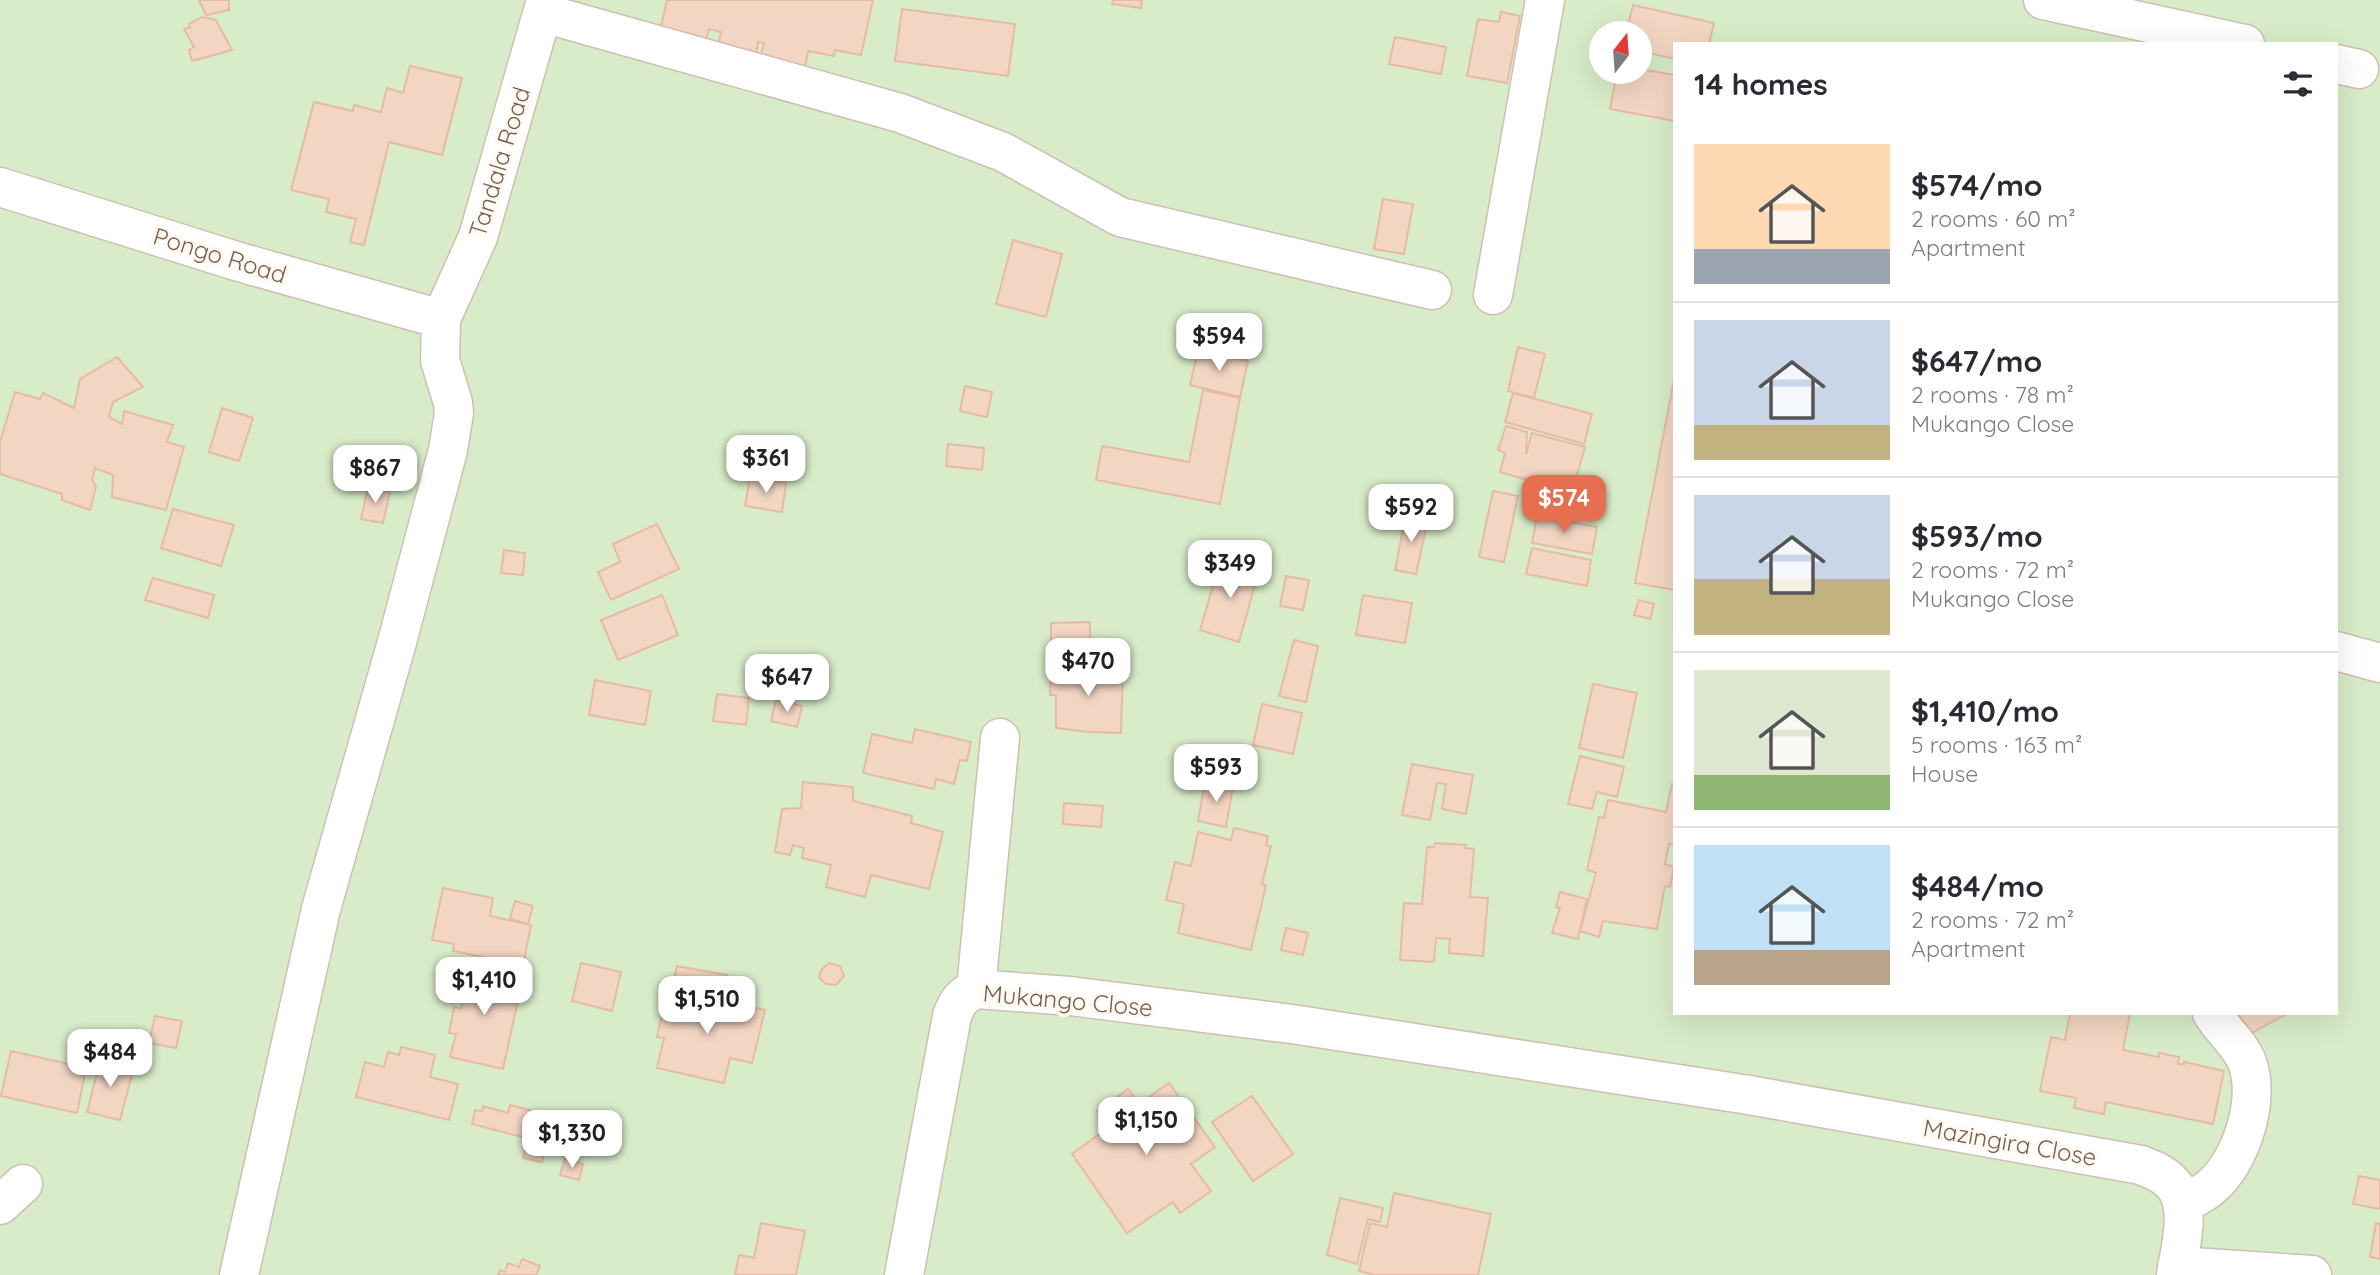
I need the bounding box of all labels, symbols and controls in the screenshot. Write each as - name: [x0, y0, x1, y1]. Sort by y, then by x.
- north arrow: [1589, 21, 1652, 84]
- map controls: [1589, 21, 1652, 84]
- text: 14 homes: [1694, 65, 1828, 103]
- icon: filters: [2279, 65, 2317, 103]
- street label: Tandala Road: [462, 83, 536, 241]
- text: $574/mo: [1911, 166, 2043, 204]
- icon: home: [1750, 172, 1834, 256]
- text: 2 rooms · 60 m²: [1911, 204, 2076, 233]
- street label: Pongo Road: [150, 221, 290, 289]
- text: Apartment: [1911, 233, 2025, 262]
- pin: $594: [1178, 314, 1260, 373]
- text: $594: [1192, 321, 1246, 350]
- text: $647/mo: [1911, 342, 2042, 380]
- icon: home: [1750, 348, 1834, 432]
- text: 2 rooms · 78 m²: [1911, 380, 2074, 409]
- text: Mukango Close: [1911, 409, 2074, 438]
- pin: $361: [725, 435, 807, 495]
- text: $361: [742, 443, 790, 472]
- pin: $867: [334, 446, 416, 505]
- text: $867: [349, 453, 401, 482]
- pin: $574: [1523, 476, 1605, 535]
- text: $574: [1538, 483, 1590, 512]
- pin: $592: [1370, 484, 1452, 544]
- text: $592: [1384, 492, 1438, 521]
- text: $593/mo: [1911, 517, 2043, 555]
- icon: home: [1750, 523, 1834, 607]
- pin: $349: [1189, 540, 1271, 600]
- text: $349: [1204, 548, 1256, 577]
- text: 2 rooms · 72 m²: [1911, 555, 2074, 584]
- text: Mukango Close: [1911, 584, 2074, 613]
- pin: $470: [1047, 638, 1129, 698]
- text: $470: [1061, 646, 1115, 675]
- pin: $647: [746, 654, 828, 714]
- text: $647: [761, 662, 813, 691]
- text: $1,410/mo: [1911, 692, 2059, 730]
- icon: home: [1750, 698, 1834, 782]
- text: 5 rooms · 163 m²: [1911, 730, 2082, 759]
- pin: $593: [1175, 744, 1257, 804]
- text: $593: [1190, 752, 1242, 781]
- text: House: [1911, 759, 1978, 788]
- text: $484/mo: [1911, 867, 2044, 905]
- icon: home: [1750, 873, 1834, 957]
- text: 2 rooms · 72 m²: [1911, 905, 2074, 934]
- text: Apartment: [1911, 934, 2025, 963]
- pin: $1,410: [427, 958, 541, 1017]
- text: $1,410: [452, 965, 516, 994]
- pin: $1,510: [650, 976, 764, 1036]
- street label: Mukango Close: [982, 978, 1154, 1022]
- text: $1,510: [674, 984, 740, 1013]
- pin: $484: [69, 1030, 151, 1089]
- text: $484: [83, 1037, 137, 1066]
- pin: $1,150: [1089, 1098, 1203, 1157]
- text: $1,150: [1114, 1105, 1178, 1134]
- pin: $1,330: [515, 1110, 629, 1170]
- street label: Mazingira Close: [1921, 1112, 2099, 1172]
- text: $1,330: [538, 1118, 606, 1147]

